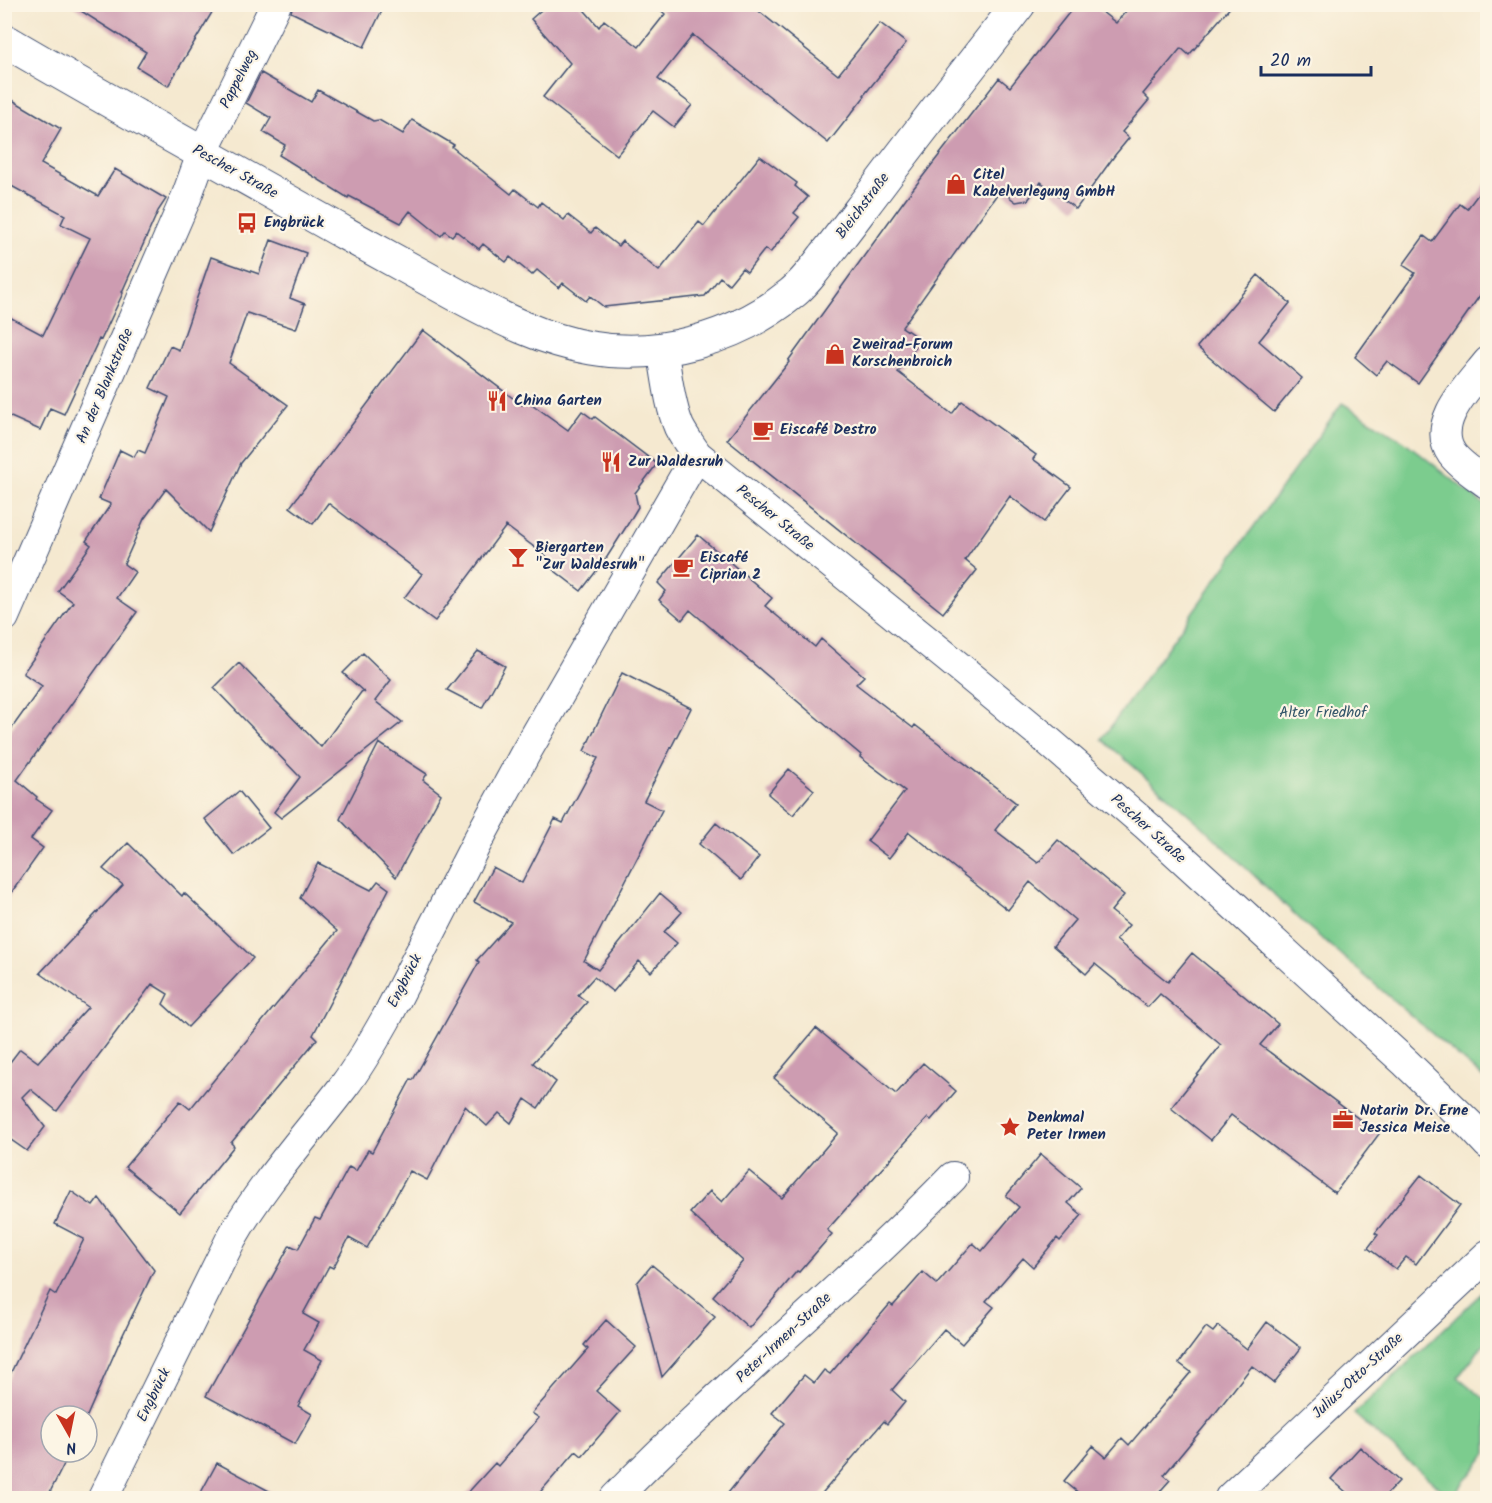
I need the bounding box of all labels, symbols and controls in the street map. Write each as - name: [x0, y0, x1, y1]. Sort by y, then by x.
- scale bar: [1261, 39, 1370, 77]
- street label: Pappelweg: [214, 45, 264, 113]
- text: 20 m: [1270, 47, 1311, 76]
- street label: Pescher Straße: [188, 138, 283, 206]
- place label: Citel Kabelverlegung GmbH: [973, 163, 1115, 204]
- street label: Bleichstraße: [830, 167, 896, 244]
- shop icon: Citel Kabelverlegung GmbH: [944, 172, 968, 196]
- bus stop icon: Engbrück: [235, 211, 259, 235]
- place label: Engbrück: [264, 211, 324, 235]
- street label: An der Blankstraße: [70, 324, 140, 447]
- place label: Zweirad-Forum Korschenbroich: [852, 333, 953, 374]
- shop icon: Zweirad-Forum Korschenbroich: [823, 342, 847, 366]
- restaurant icon: China Garten: [485, 389, 509, 413]
- place label: China Garten: [514, 389, 602, 413]
- cafe icon: Eiscafé Destro: [751, 418, 775, 442]
- place label: Eiscafé Destro: [780, 418, 877, 442]
- restaurant icon: Zur Waldesruh: [599, 450, 623, 474]
- place label: Zur Waldesruh: [628, 450, 723, 474]
- street label: Pescher Straße: [731, 479, 820, 557]
- place label: Biergarten "Zur Waldesruh": [535, 536, 645, 577]
- bar icon: Biergarten "Zur Waldesruh": [506, 545, 530, 569]
- place label: Eiscafé Ciprian 2: [700, 546, 761, 587]
- cafe icon: Eiscafé Ciprian 2: [671, 555, 695, 579]
- park label: Alter Friedhof: [1279, 701, 1368, 725]
- street label: Pescher Straße: [1105, 788, 1192, 870]
- street label: Engbrück: [381, 949, 429, 1012]
- place label: Notarin Dr. Erne Jessica Meise: [1360, 1099, 1469, 1140]
- place label: Denkmal Peter Irmen: [1027, 1106, 1106, 1147]
- office icon: Notarin Dr. Erne Jessica Meise: [1331, 1108, 1355, 1132]
- place icon: Denkmal Peter Irmen: [998, 1115, 1022, 1139]
- street label: Peter-Irmen-Straße: [731, 1287, 838, 1389]
- street label: Julius-Otto-Straße: [1307, 1327, 1409, 1425]
- street label: Engbrück: [131, 1363, 178, 1426]
- north arrow: [39, 1404, 99, 1464]
- text: N: [64, 1434, 78, 1460]

